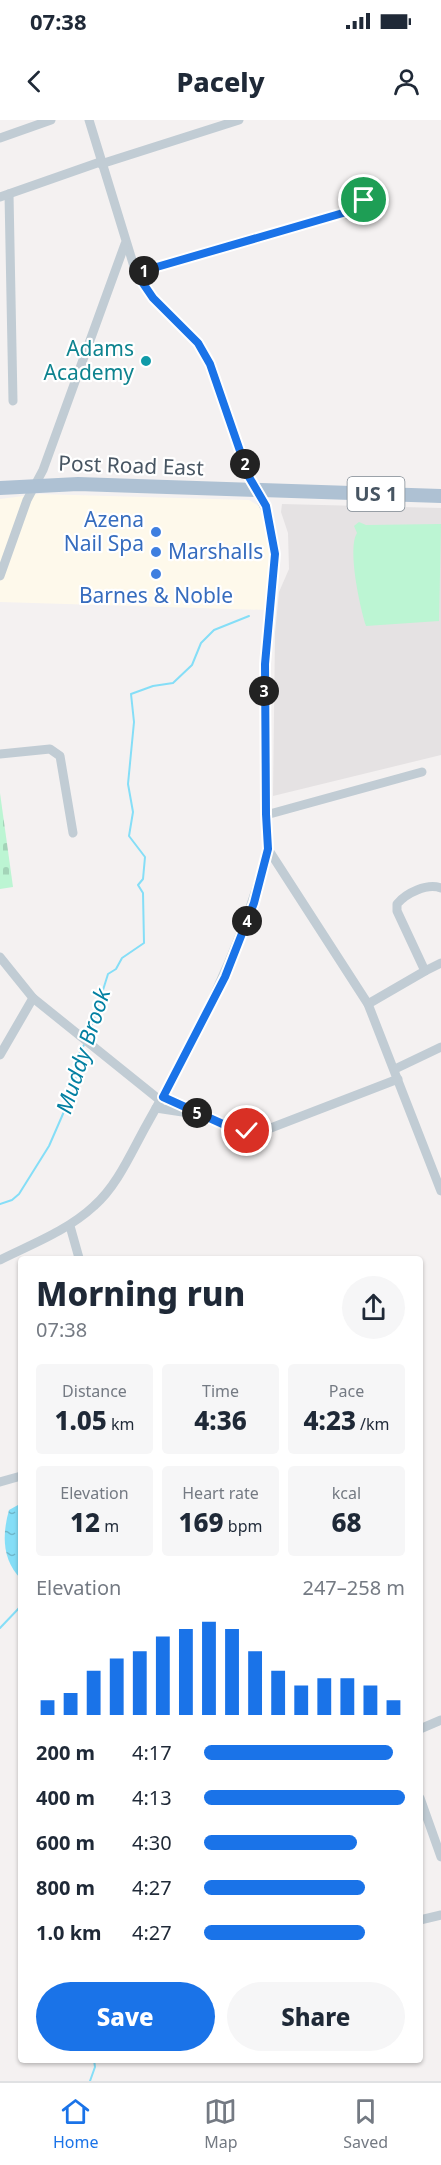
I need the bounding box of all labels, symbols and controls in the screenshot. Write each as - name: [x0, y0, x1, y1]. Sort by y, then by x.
- text: 07:38: [30, 6, 87, 36]
- text: Pacely: [176, 63, 265, 100]
- icon: back: [18, 65, 51, 98]
- icon: person: [390, 65, 423, 98]
- pin: [338, 174, 389, 225]
- icon: arrive: [347, 183, 380, 216]
- pin: 1: [129, 256, 159, 286]
- text: 1: [139, 260, 149, 282]
- place label: Adams Academy: [44, 334, 134, 386]
- marker: Adams Academy: [139, 354, 153, 368]
- street label: Post Road East: [58, 448, 205, 482]
- pin: 2: [230, 449, 260, 479]
- text: 2: [240, 453, 250, 475]
- road number: US 1: [348, 477, 404, 511]
- place label: Azena Nail Spa: [64, 505, 144, 557]
- marker: Azena Nail Spa: [149, 525, 163, 539]
- place label: Marshalls: [168, 537, 263, 565]
- marker: Marshalls: [149, 545, 163, 559]
- marker: Barnes & Noble: [149, 567, 163, 581]
- place label: Barnes & Noble: [79, 581, 233, 609]
- pin: 3: [249, 676, 279, 706]
- text: 3: [259, 680, 269, 702]
- pin: 4: [232, 906, 262, 936]
- text: 4: [242, 910, 252, 932]
- water label: Muddy Brook: [48, 983, 117, 1117]
- pin: 5: [182, 1098, 212, 1128]
- text: 5: [192, 1102, 202, 1124]
- pin: [221, 1105, 272, 1156]
- icon: check: [230, 1114, 263, 1147]
- text: Morning run: [36, 1271, 245, 1316]
- button: share: [342, 1276, 405, 1339]
- text: 07:38: [36, 1316, 87, 1343]
- text: Distance: [62, 1380, 127, 1402]
- text: Time: [202, 1380, 239, 1402]
- text: Pace: [329, 1380, 364, 1402]
- text: 1.05: [54, 1402, 107, 1438]
- text: 4:36: [194, 1402, 247, 1438]
- text: 4:23: [303, 1402, 356, 1438]
- text: km: [107, 1413, 135, 1435]
- text: /km: [356, 1413, 390, 1435]
- text: Elevation: [60, 1482, 129, 1504]
- text: Heart rate: [182, 1482, 259, 1504]
- text: kcal: [332, 1482, 361, 1504]
- text: 12: [70, 1504, 100, 1540]
- text: 169: [179, 1504, 224, 1540]
- text: 68: [331, 1504, 362, 1540]
- text: m: [100, 1515, 119, 1537]
- text: bpm: [224, 1515, 262, 1537]
- text: Elevation: [36, 1574, 121, 1601]
- text: 247–258 m: [302, 1574, 405, 1601]
- text: 200 m: [36, 1739, 95, 1766]
- text: 4:17: [132, 1739, 172, 1766]
- text: 400 m: [36, 1784, 95, 1811]
- text: 4:13: [132, 1784, 172, 1811]
- text: 600 m: [36, 1829, 95, 1856]
- text: 4:30: [132, 1829, 172, 1856]
- text: 800 m: [36, 1874, 95, 1901]
- text: 4:27: [132, 1874, 172, 1901]
- text: 1.0 km: [36, 1919, 102, 1946]
- text: 4:27: [132, 1919, 172, 1946]
- button: Save: [36, 1982, 215, 2051]
- button: Share: [227, 1982, 405, 2051]
- tab: Home: [53, 2095, 98, 2153]
- tab: Map: [204, 2095, 238, 2153]
- tab: Saved: [343, 2095, 388, 2153]

